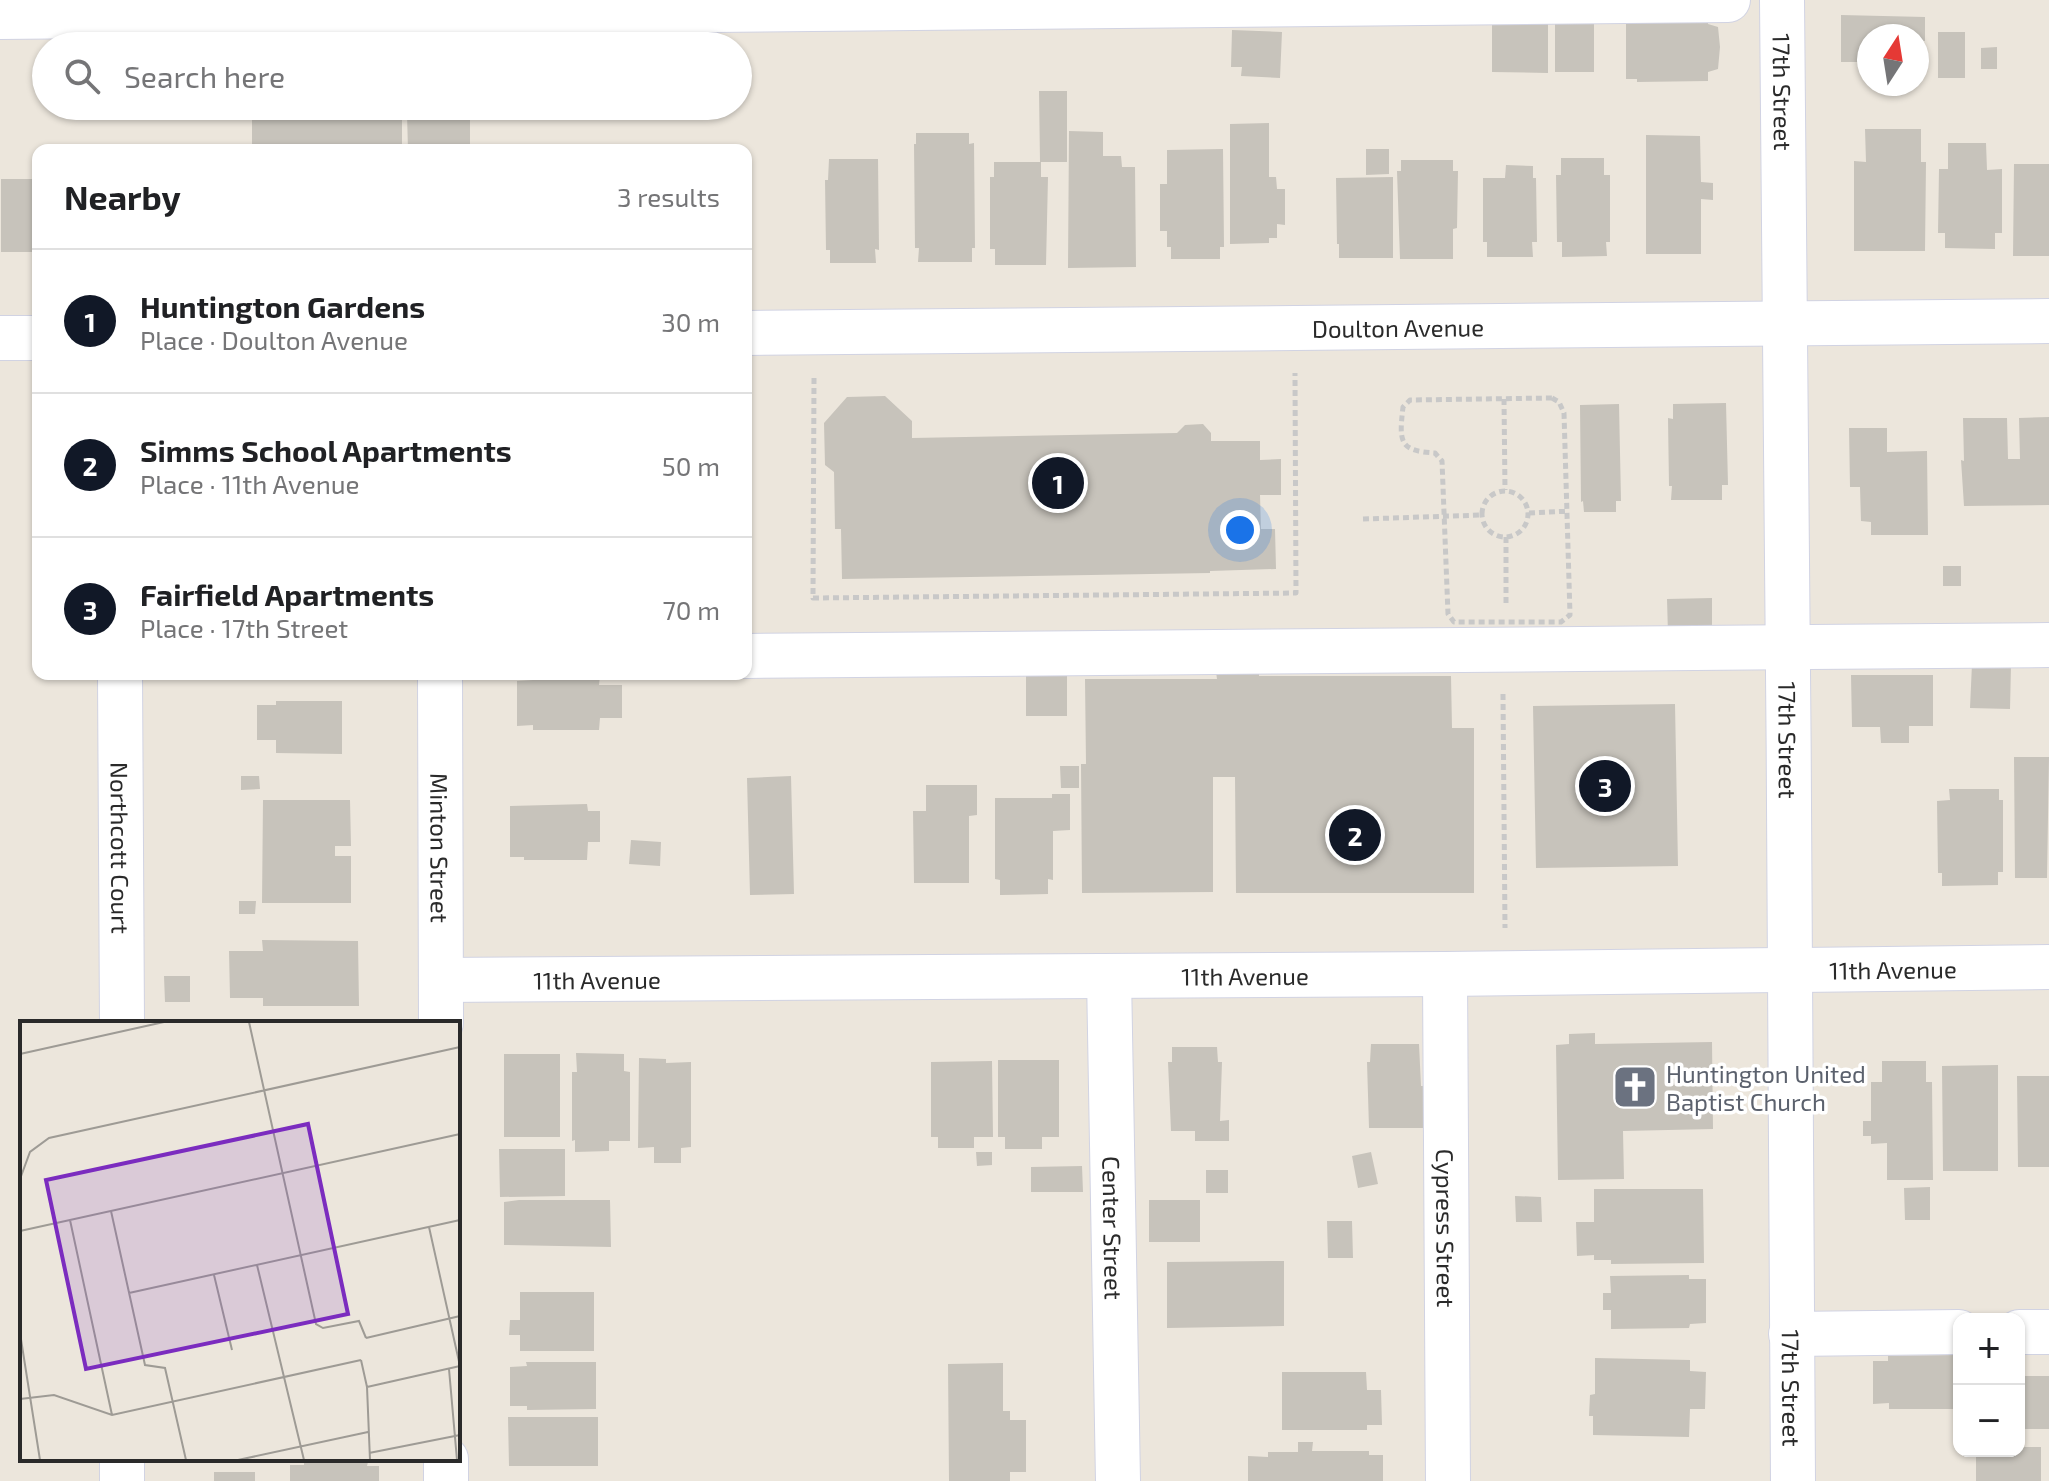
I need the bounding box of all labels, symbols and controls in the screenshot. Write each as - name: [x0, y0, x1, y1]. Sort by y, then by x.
- north arrow: [1857, 24, 1929, 96]
- search box: [32, 32, 752, 120]
- street label: 17th Street: [1768, 33, 1799, 151]
- icon: search: [60, 54, 104, 98]
- text: Search here: [124, 58, 285, 94]
- text: Nearby: [64, 176, 181, 217]
- text: 3 results: [617, 181, 720, 212]
- text: Huntington Gardens: [140, 288, 425, 324]
- text: 1: [84, 306, 96, 337]
- text: 30 m: [661, 306, 720, 337]
- street label: Doulton Avenue: [1312, 312, 1484, 342]
- text: Place · Doulton Avenue: [140, 324, 408, 355]
- text: Simms School Apartments: [140, 432, 512, 468]
- text: 2: [82, 450, 98, 481]
- text: 50 m: [662, 450, 720, 481]
- pin: 1: [1032, 453, 1084, 513]
- text: Place · 11th Avenue: [140, 468, 360, 499]
- your location: [1220, 510, 1260, 550]
- text: Fairfield Apartments: [140, 576, 434, 612]
- text: 3: [83, 594, 97, 625]
- text: 70 m: [662, 594, 720, 625]
- text: Place · 17th Street: [140, 612, 348, 643]
- street label: 17th Street: [1774, 681, 1803, 799]
- pin: 3: [1579, 756, 1631, 816]
- street label: Northcott Court: [106, 762, 136, 934]
- street label: Minton Street: [426, 773, 455, 923]
- pin: 2: [1329, 805, 1381, 865]
- street label: 11th Avenue: [1829, 954, 1957, 984]
- street label: 11th Avenue: [1181, 960, 1309, 990]
- street label: 11th Avenue: [533, 964, 661, 994]
- inset map: [20, 1021, 460, 1461]
- place label: Huntington United Baptist Church: [1666, 1059, 1866, 1116]
- church icon: Huntington United Baptist Church: [1611, 1063, 1659, 1111]
- street label: Cypress Street: [1432, 1149, 1461, 1307]
- street label: Center Street: [1098, 1156, 1129, 1300]
- map controls: [1953, 1313, 2025, 1457]
- button: +: [1953, 1313, 2025, 1385]
- street label: 17th Street: [1777, 1329, 1807, 1447]
- button: −: [1953, 1385, 2025, 1457]

